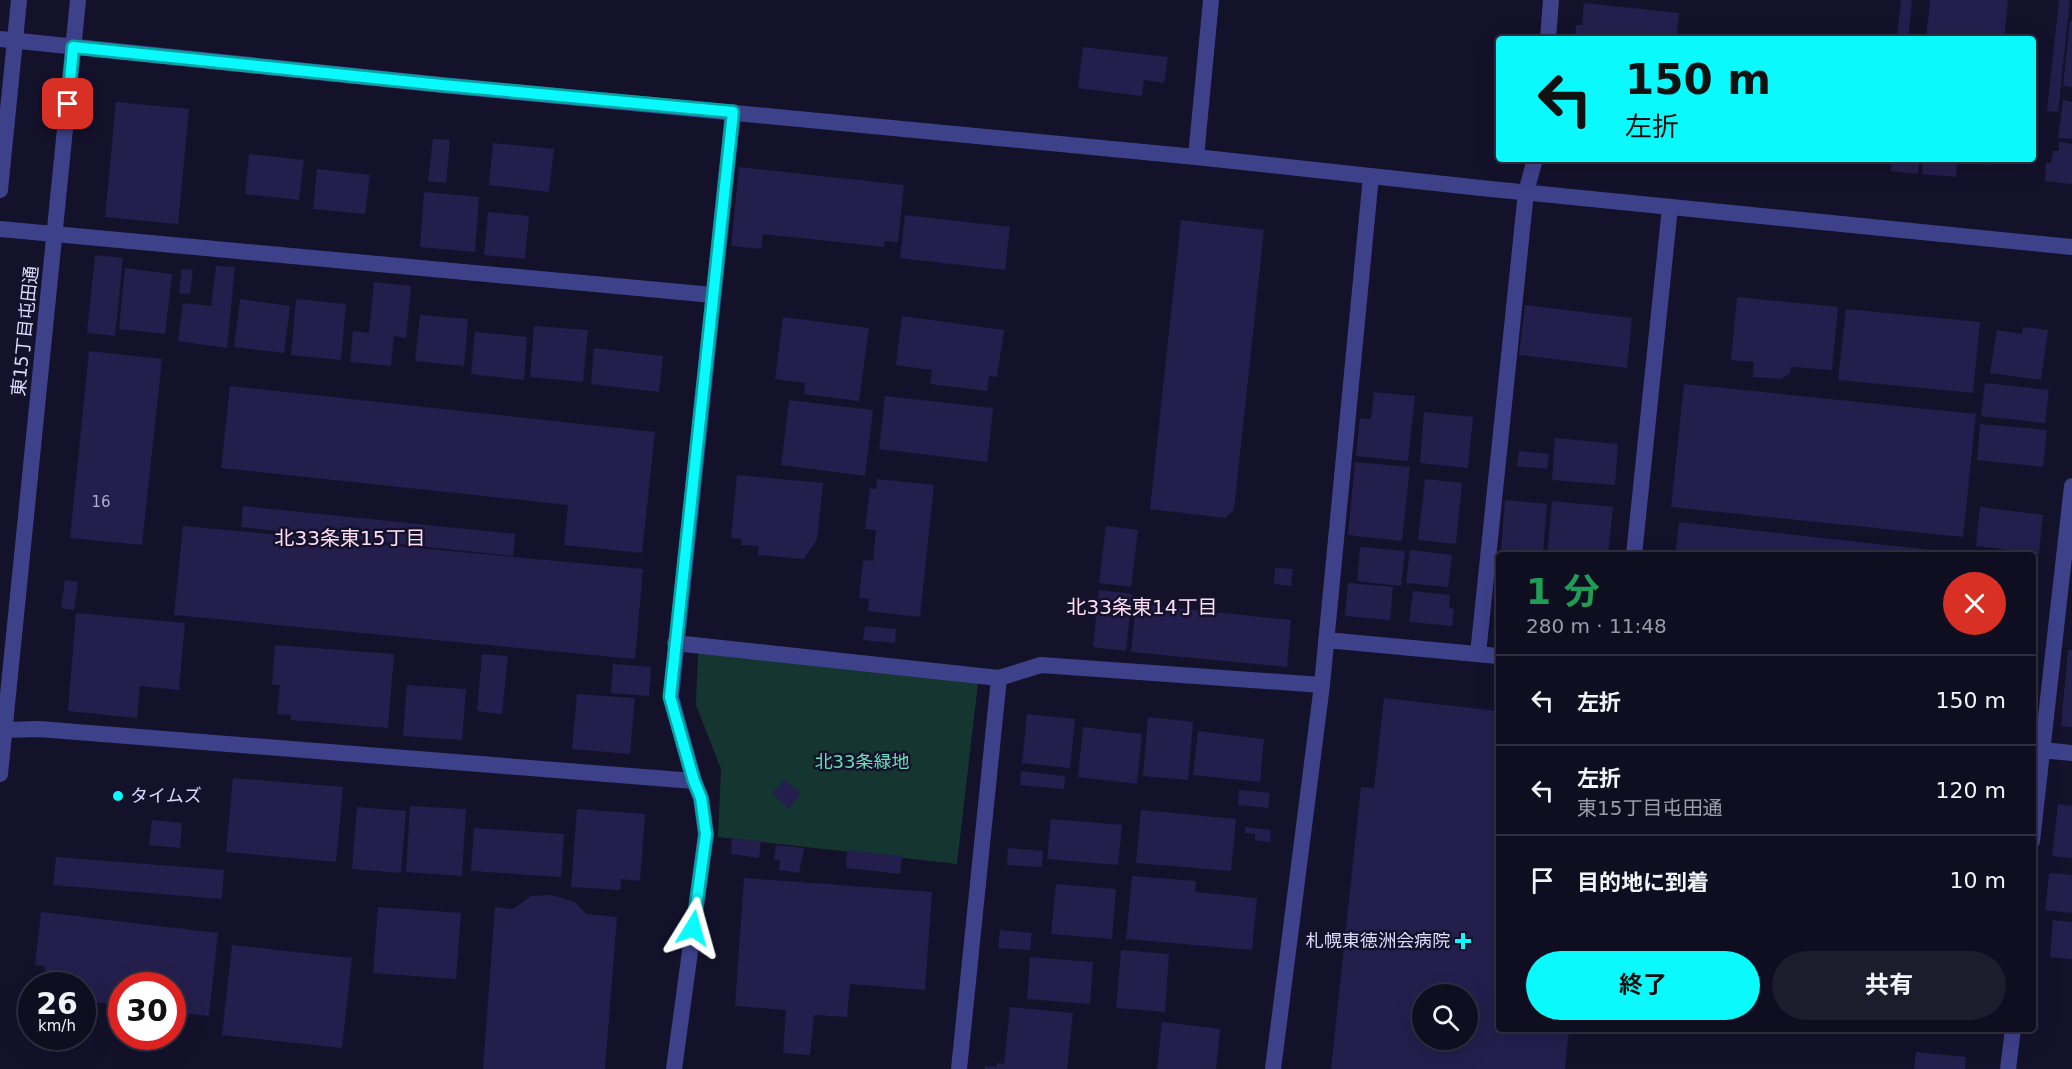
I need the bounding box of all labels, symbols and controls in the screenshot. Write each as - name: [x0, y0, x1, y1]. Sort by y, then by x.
- text: 150 m: [1625, 55, 1771, 104]
- icon: left: [1526, 60, 1604, 138]
- pin: [42, 78, 93, 129]
- icon: arrive: [51, 87, 84, 120]
- text: 左折: [1625, 111, 1679, 142]
- street label: 東15丁目屯田通: [7, 265, 42, 397]
- house number: 16: [91, 493, 111, 511]
- district label: 北33条東15丁目: [275, 526, 425, 550]
- text: 1 分: [1526, 571, 1600, 612]
- button: close: [1943, 572, 2006, 635]
- district label: 北33条東14丁目: [1067, 595, 1217, 619]
- text: 280 m · 11:48: [1526, 614, 1667, 638]
- icon: left: [1526, 684, 1559, 717]
- text: 150 m: [1936, 688, 2006, 713]
- text: 左折: [1577, 690, 1621, 715]
- park label: 北33条緑地: [815, 751, 909, 772]
- text: 左折: [1577, 766, 1621, 791]
- icon: left: [1526, 774, 1559, 807]
- text: 120 m: [1936, 778, 2006, 803]
- place label: タイムズ: [130, 785, 202, 806]
- marker: タイムズ: [111, 789, 125, 803]
- text: 東15丁目屯田通: [1577, 796, 1722, 820]
- icon: arrive: [1526, 864, 1559, 897]
- text: 10 m: [1950, 868, 2006, 893]
- text: 目的地に到着: [1577, 870, 1709, 895]
- position arrow: [661, 896, 725, 960]
- place label: 札幌東徳洲会病院: [1306, 930, 1450, 951]
- marker: 札幌東徳洲会病院: [1454, 932, 1472, 950]
- button: 終了: [1526, 951, 1760, 1020]
- button: 共有: [1772, 951, 2006, 1020]
- speed limit sign: 30: [108, 972, 186, 1050]
- map controls: [1412, 984, 1478, 1050]
- button: search: [1412, 984, 1478, 1050]
- text: 26: [36, 986, 78, 1021]
- text: km/h: [38, 1017, 76, 1035]

